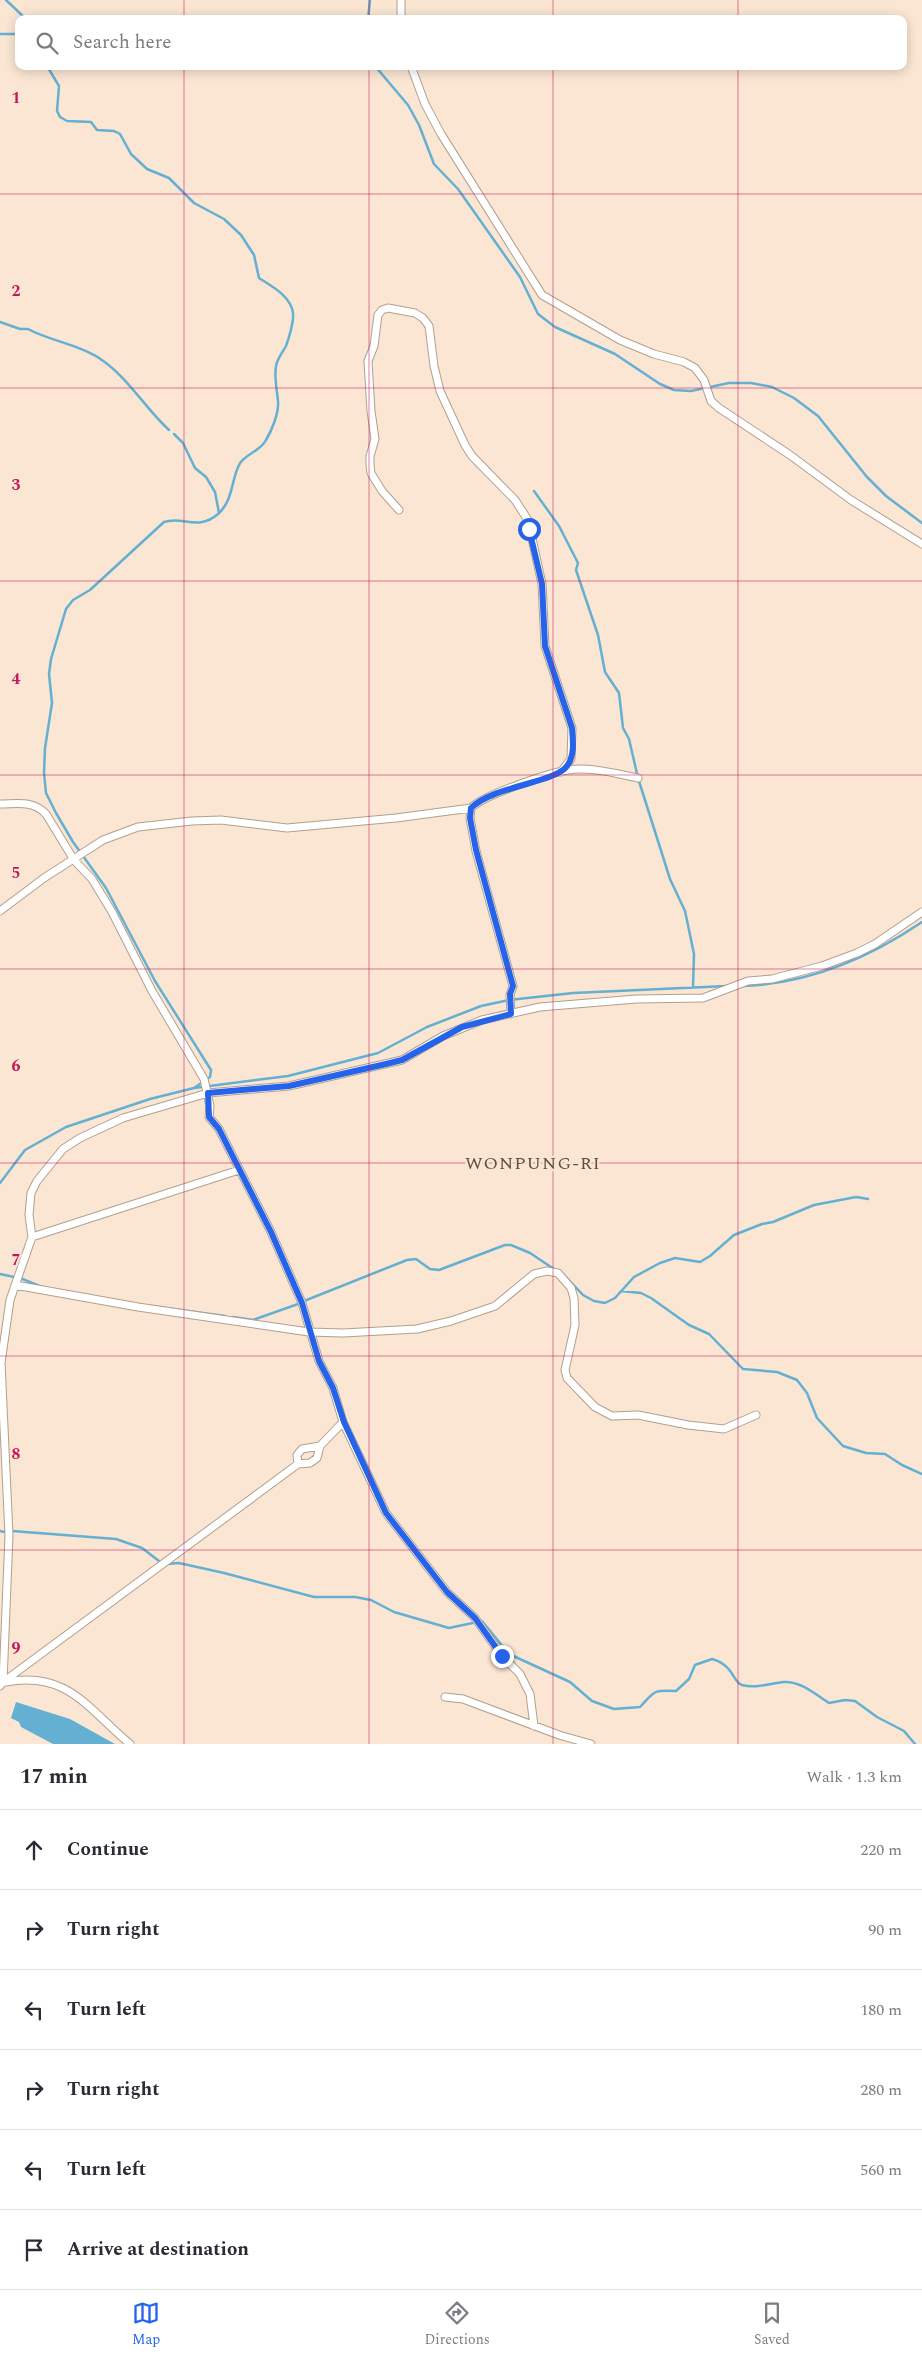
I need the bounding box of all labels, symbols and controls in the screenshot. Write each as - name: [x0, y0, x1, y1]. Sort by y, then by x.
- search box: [15, 15, 907, 70]
- text: Search here: [73, 28, 172, 57]
- icon: search: [33, 29, 61, 57]
- text: 1: [12, 86, 20, 110]
- text: 2: [12, 279, 21, 303]
- text: 3: [12, 473, 21, 497]
- route start: [518, 518, 541, 541]
- text: 4: [12, 667, 21, 691]
- text: 5: [12, 861, 20, 885]
- text: 6: [12, 1054, 21, 1078]
- district label: WONPUNG-RI: [465, 1150, 601, 1177]
- text: 7: [12, 1248, 21, 1272]
- text: 8: [12, 1442, 21, 1466]
- text: 9: [12, 1636, 21, 1660]
- route end: [491, 1645, 514, 1668]
- text: 17 min: [20, 1761, 88, 1793]
- text: Walk · 1.3 km: [807, 1765, 902, 1789]
- text: Continue: [67, 1835, 149, 1864]
- icon: ahead: [20, 1836, 48, 1864]
- text: 220 m: [860, 1838, 902, 1862]
- text: Turn right: [67, 1915, 160, 1944]
- icon: right: [20, 1916, 48, 1944]
- text: 90 m: [868, 1918, 902, 1942]
- text: Turn left: [67, 1995, 146, 2024]
- icon: left: [20, 1996, 48, 2024]
- text: 180 m: [860, 1998, 902, 2022]
- text: Turn right: [67, 2075, 160, 2104]
- icon: right: [20, 2076, 48, 2104]
- text: 280 m: [860, 2078, 902, 2102]
- text: Turn left: [67, 2155, 146, 2184]
- icon: left: [20, 2156, 48, 2184]
- text: 560 m: [860, 2158, 902, 2182]
- text: Arrive at destination: [67, 2235, 249, 2264]
- icon: arrive: [20, 2236, 48, 2264]
- tab: Map: [132, 2299, 160, 2350]
- tab: Directions: [424, 2299, 490, 2350]
- tab: Saved: [754, 2299, 790, 2350]

